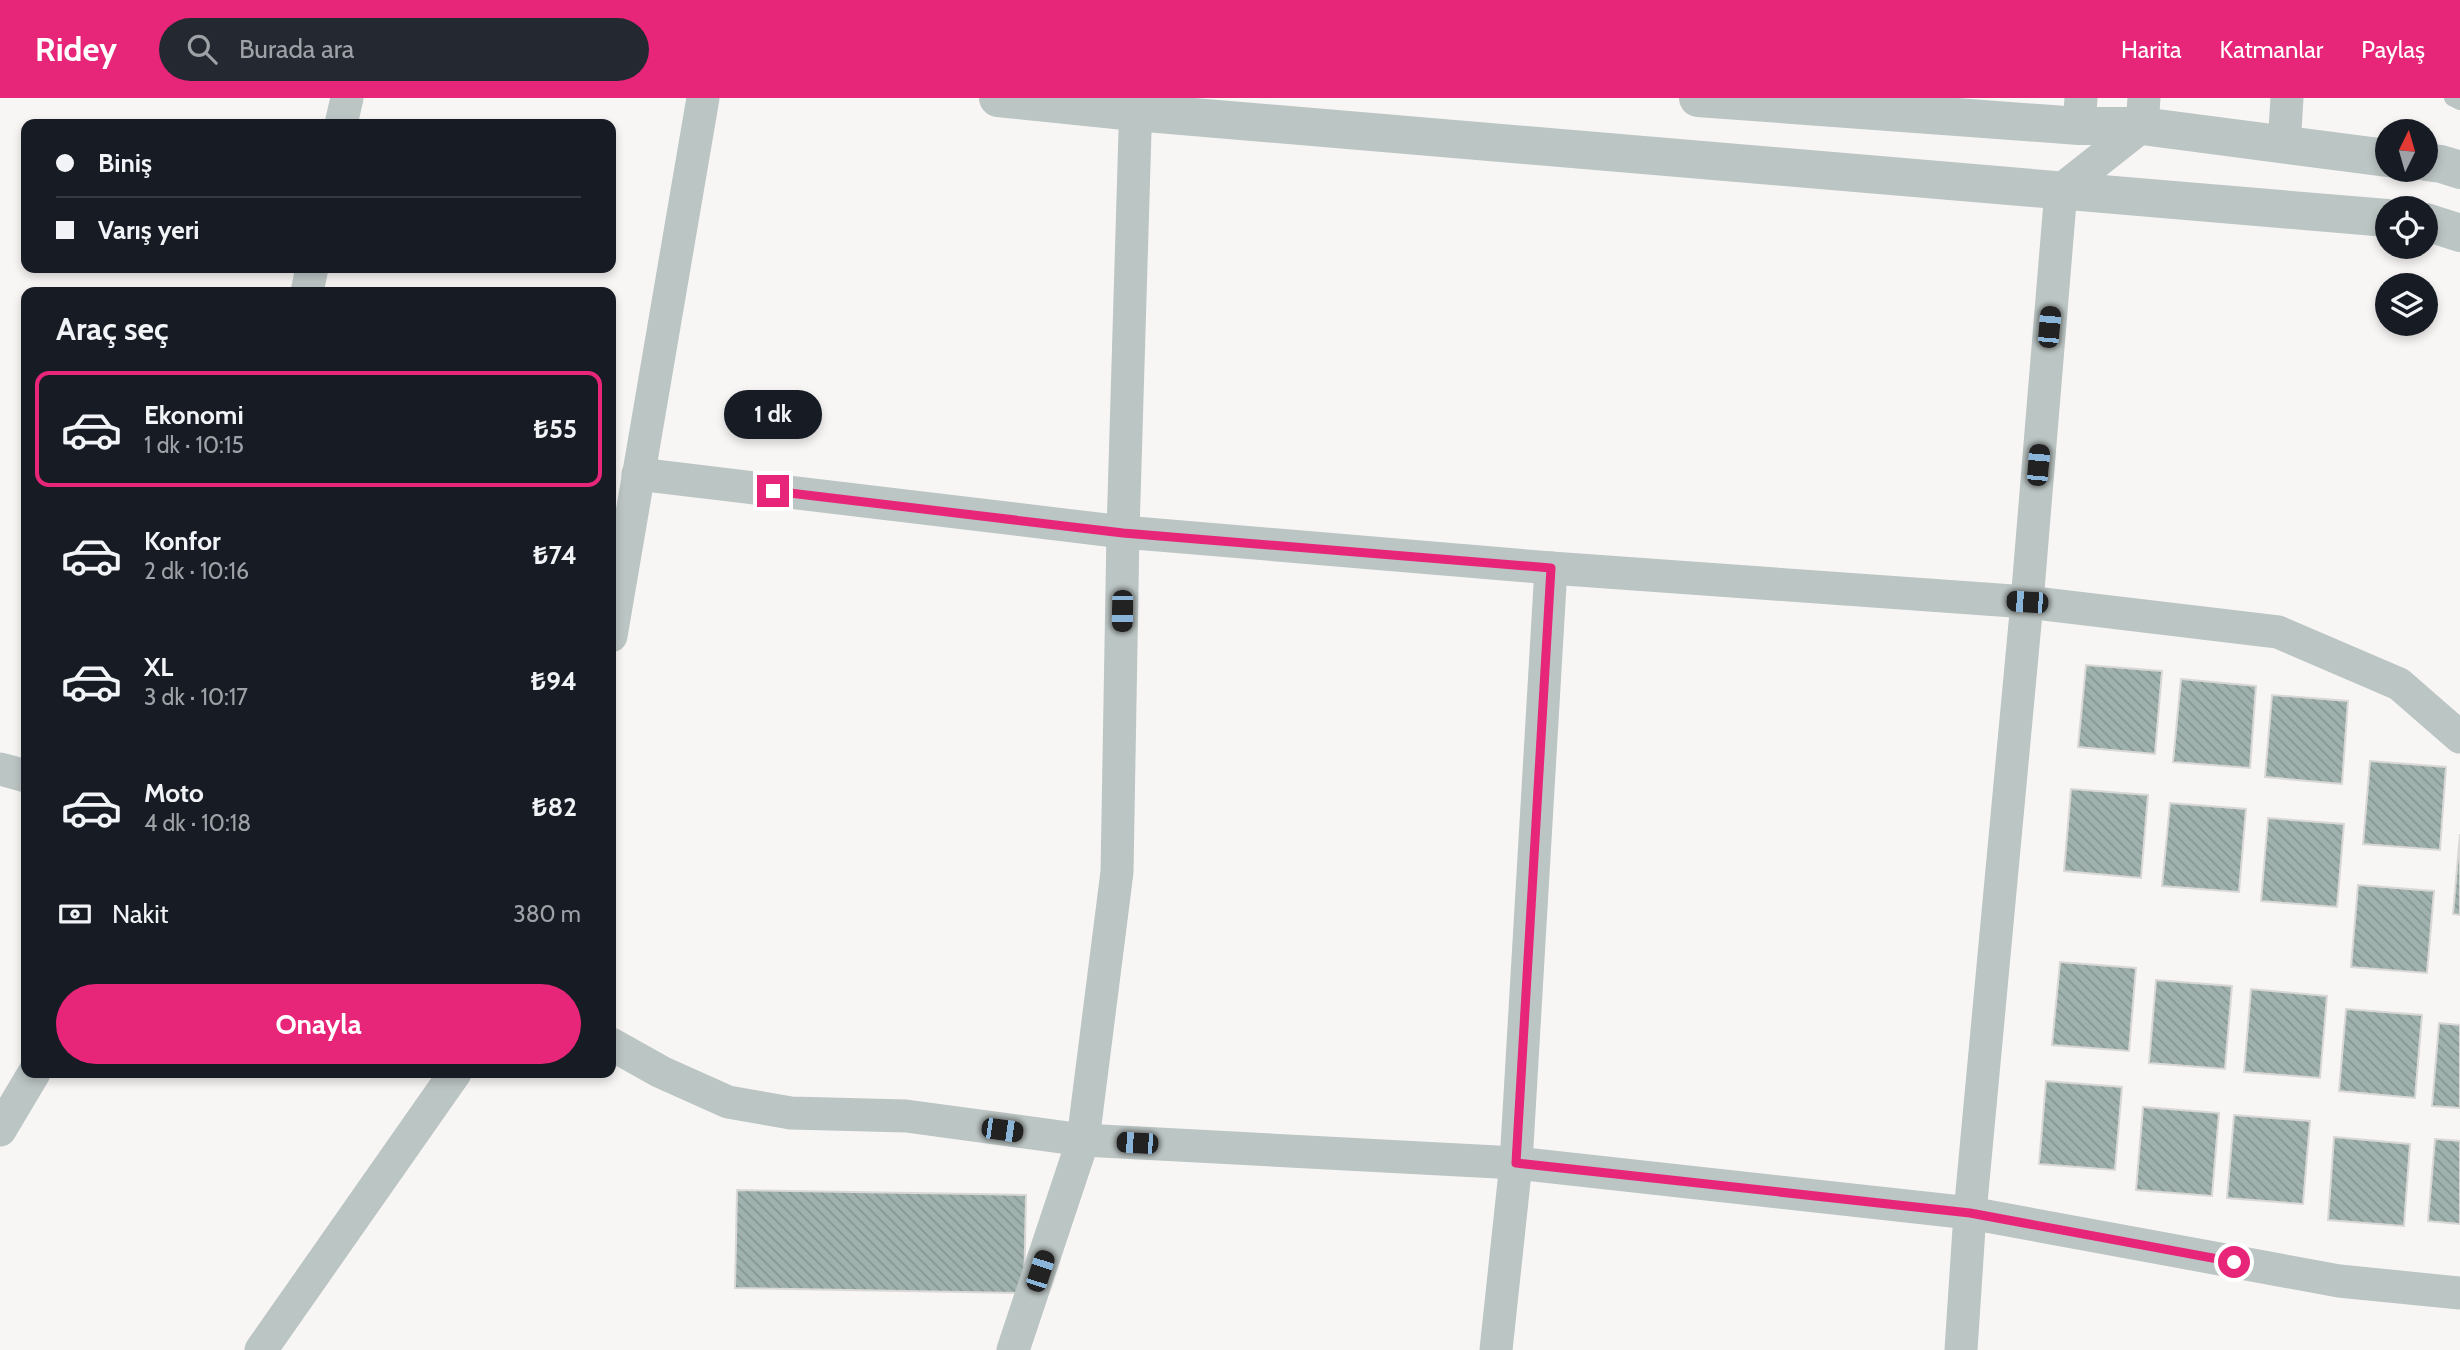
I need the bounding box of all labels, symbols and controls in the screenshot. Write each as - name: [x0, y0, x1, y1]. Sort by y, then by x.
- search box: [159, 18, 649, 81]
- text: Ridey: [35, 29, 117, 69]
- icon: search: [183, 30, 221, 68]
- text: Burada ara: [239, 33, 354, 65]
- text: Harita: [2121, 35, 2182, 64]
- text: Katmanlar: [2220, 35, 2323, 64]
- text: Paylaş: [2361, 35, 2425, 64]
- north arrow: [2375, 119, 2438, 182]
- map controls: [2375, 119, 2438, 336]
- text: Biniş: [98, 147, 152, 179]
- button: locate: [2375, 196, 2438, 259]
- text: Varış yeri: [98, 214, 200, 246]
- button: layers: [2375, 273, 2438, 336]
- car: [2037, 305, 2062, 349]
- text: Araç seç: [56, 309, 169, 348]
- callout: 1 dk: [724, 390, 822, 438]
- icon: car: [60, 398, 123, 461]
- text: Ekonomi: [144, 399, 244, 431]
- text: 1 dk: [754, 400, 792, 428]
- text: ₺55: [534, 413, 577, 445]
- text: 1 dk · 10:15: [144, 431, 244, 459]
- car: [2026, 443, 2051, 487]
- route end: [757, 475, 789, 507]
- icon: car: [60, 524, 123, 587]
- text: Konfor: [144, 525, 221, 557]
- text: ₺74: [533, 539, 577, 571]
- text: 2 dk · 10:16: [144, 557, 249, 585]
- car: [1112, 590, 1133, 632]
- car: [2006, 590, 2049, 614]
- icon: car: [60, 650, 123, 713]
- text: XL: [144, 651, 173, 683]
- text: ₺94: [531, 665, 577, 697]
- text: 3 dk · 10:17: [144, 683, 248, 711]
- icon: car: [60, 776, 123, 839]
- text: Moto: [144, 777, 204, 809]
- text: ₺82: [532, 791, 577, 823]
- text: 4 dk · 10:18: [144, 809, 251, 837]
- icon: cash: [56, 895, 94, 933]
- text: Nakit: [112, 898, 168, 930]
- text: 380 m: [513, 900, 581, 928]
- button: Onayla: [56, 984, 581, 1064]
- car: [980, 1117, 1025, 1143]
- car: [1116, 1131, 1159, 1155]
- route start: [2218, 1246, 2250, 1278]
- car: [1024, 1248, 1057, 1294]

